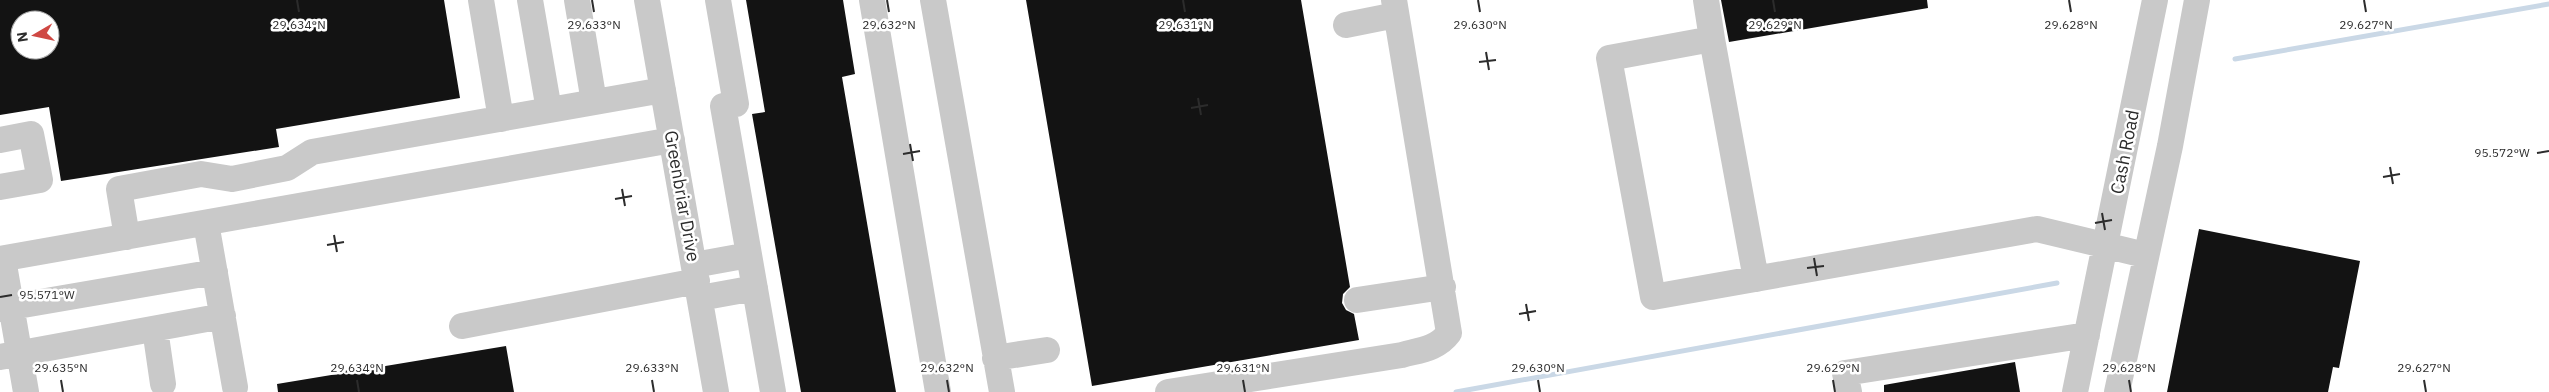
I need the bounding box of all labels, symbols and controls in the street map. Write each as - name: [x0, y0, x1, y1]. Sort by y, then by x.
- north arrow: [10, 10, 60, 60]
- text: 29.634°N: [272, 17, 326, 32]
- text: 29.633°N: [567, 17, 621, 32]
- text: 29.632°N: [862, 17, 916, 32]
- text: 29.631°N: [1158, 17, 1212, 32]
- text: 29.630°N: [1453, 17, 1507, 32]
- text: 29.629°N: [1748, 17, 1802, 32]
- text: 29.628°N: [2044, 17, 2098, 32]
- text: 29.627°N: [2339, 17, 2393, 32]
- text: N: [12, 31, 32, 43]
- street label: Cash Road: [2105, 108, 2144, 196]
- street label: Greenbriar Drive: [660, 129, 705, 263]
- text: 95.572°W: [2474, 145, 2530, 160]
- text: 95.571°W: [19, 287, 75, 302]
- text: 29.635°N: [34, 360, 88, 375]
- text: 29.634°N: [330, 360, 384, 375]
- text: 29.633°N: [625, 360, 679, 375]
- text: 29.632°N: [920, 360, 974, 375]
- text: 29.631°N: [1216, 360, 1270, 375]
- text: 29.630°N: [1511, 360, 1565, 375]
- text: 29.629°N: [1806, 360, 1860, 375]
- text: 29.628°N: [2102, 360, 2156, 375]
- text: 29.627°N: [2397, 360, 2451, 375]

